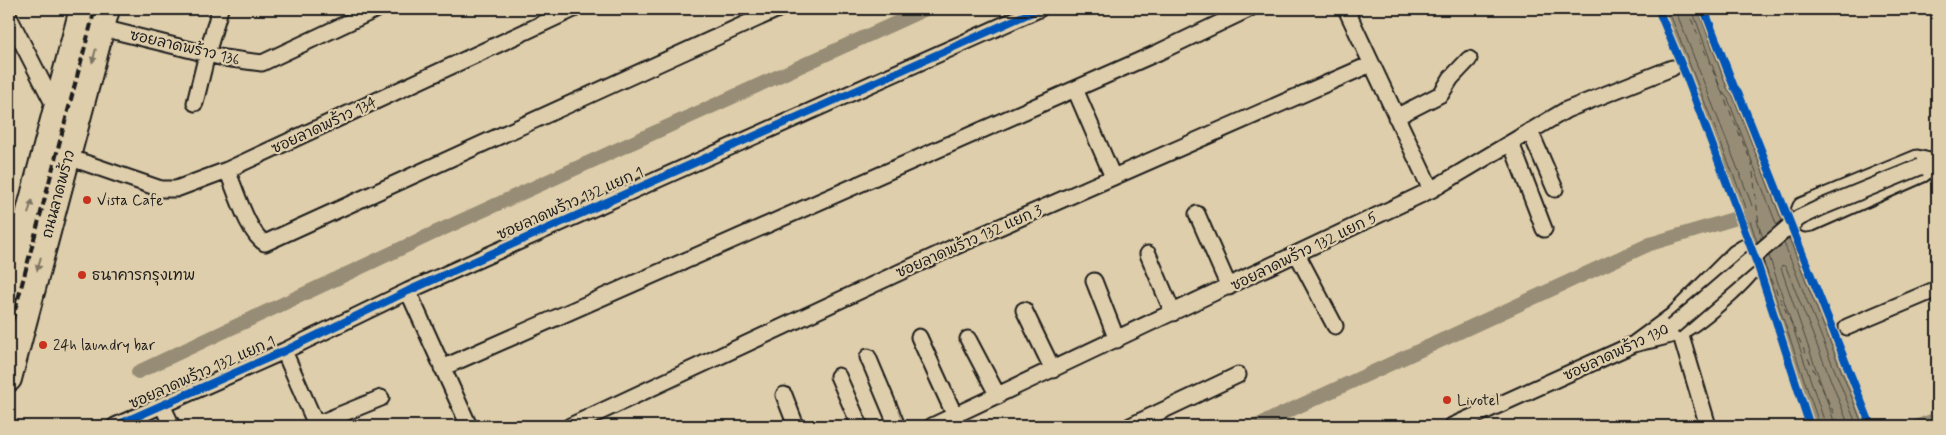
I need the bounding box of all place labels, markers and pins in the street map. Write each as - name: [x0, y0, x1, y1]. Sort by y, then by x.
- place label: Vista Cafe: [97, 191, 163, 211]
- marker: Vista Cafe: [81, 194, 93, 206]
- place label: ธนาคารกรุงเทพ: [92, 266, 195, 286]
- marker: ธนาคารกรุงเทพ: [76, 269, 88, 281]
- place label: 24h laundry bar: [53, 336, 156, 356]
- marker: 24h laundry bar: [37, 339, 49, 351]
- place label: Livotel: [1457, 391, 1500, 411]
- marker: Livotel: [1441, 394, 1453, 406]

